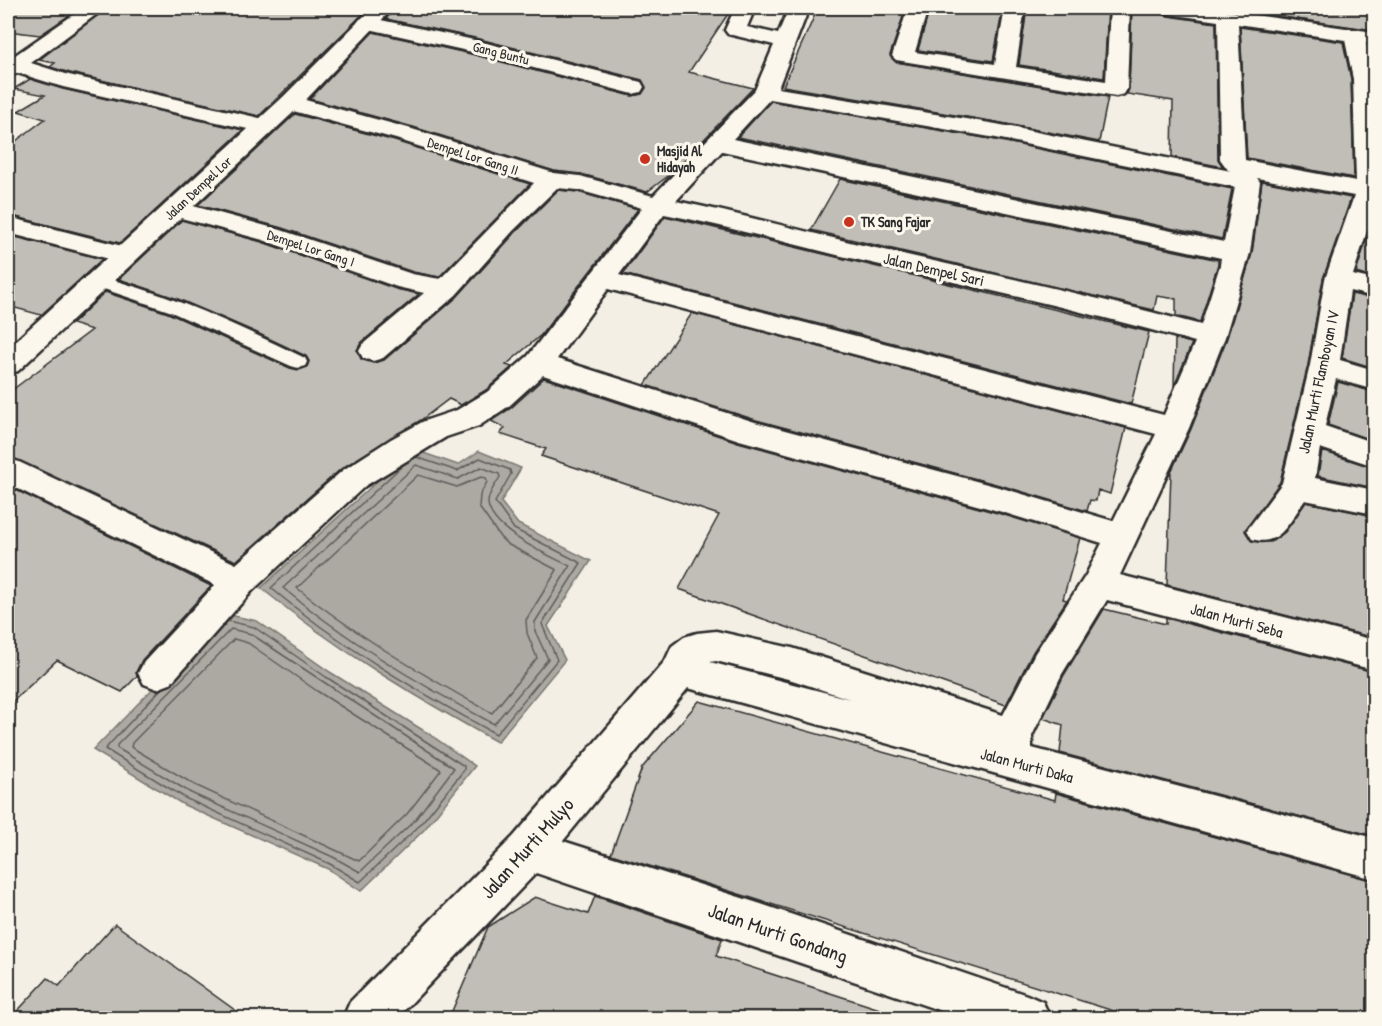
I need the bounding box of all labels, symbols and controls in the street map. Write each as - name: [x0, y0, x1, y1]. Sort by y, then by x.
- street label: Gang Buntu: [471, 36, 532, 70]
- street label: Dempel Lor Gang II: [425, 132, 521, 180]
- place label: Masjid Al Hidayah: [657, 141, 702, 178]
- street label: Jalan Dempel Lor: [160, 151, 237, 225]
- marker: Masjid Al Hidayah: [638, 152, 652, 166]
- place label: TK Sang Fajar: [860, 212, 931, 233]
- marker: TK Sang Fajar: [842, 215, 856, 229]
- street label: Dempel Lor Gang I: [265, 224, 357, 272]
- street label: Jalan Dempel Sari: [881, 247, 987, 291]
- street label: Jalan Murti Flamboyan IV: [1292, 308, 1344, 456]
- street label: Jalan Murti Seba: [1188, 597, 1286, 643]
- street label: Jalan Murti Daka: [978, 742, 1076, 788]
- street label: Jalan Murti Mulyo: [474, 791, 579, 904]
- street label: Jalan Murti Gondang: [705, 896, 852, 969]

